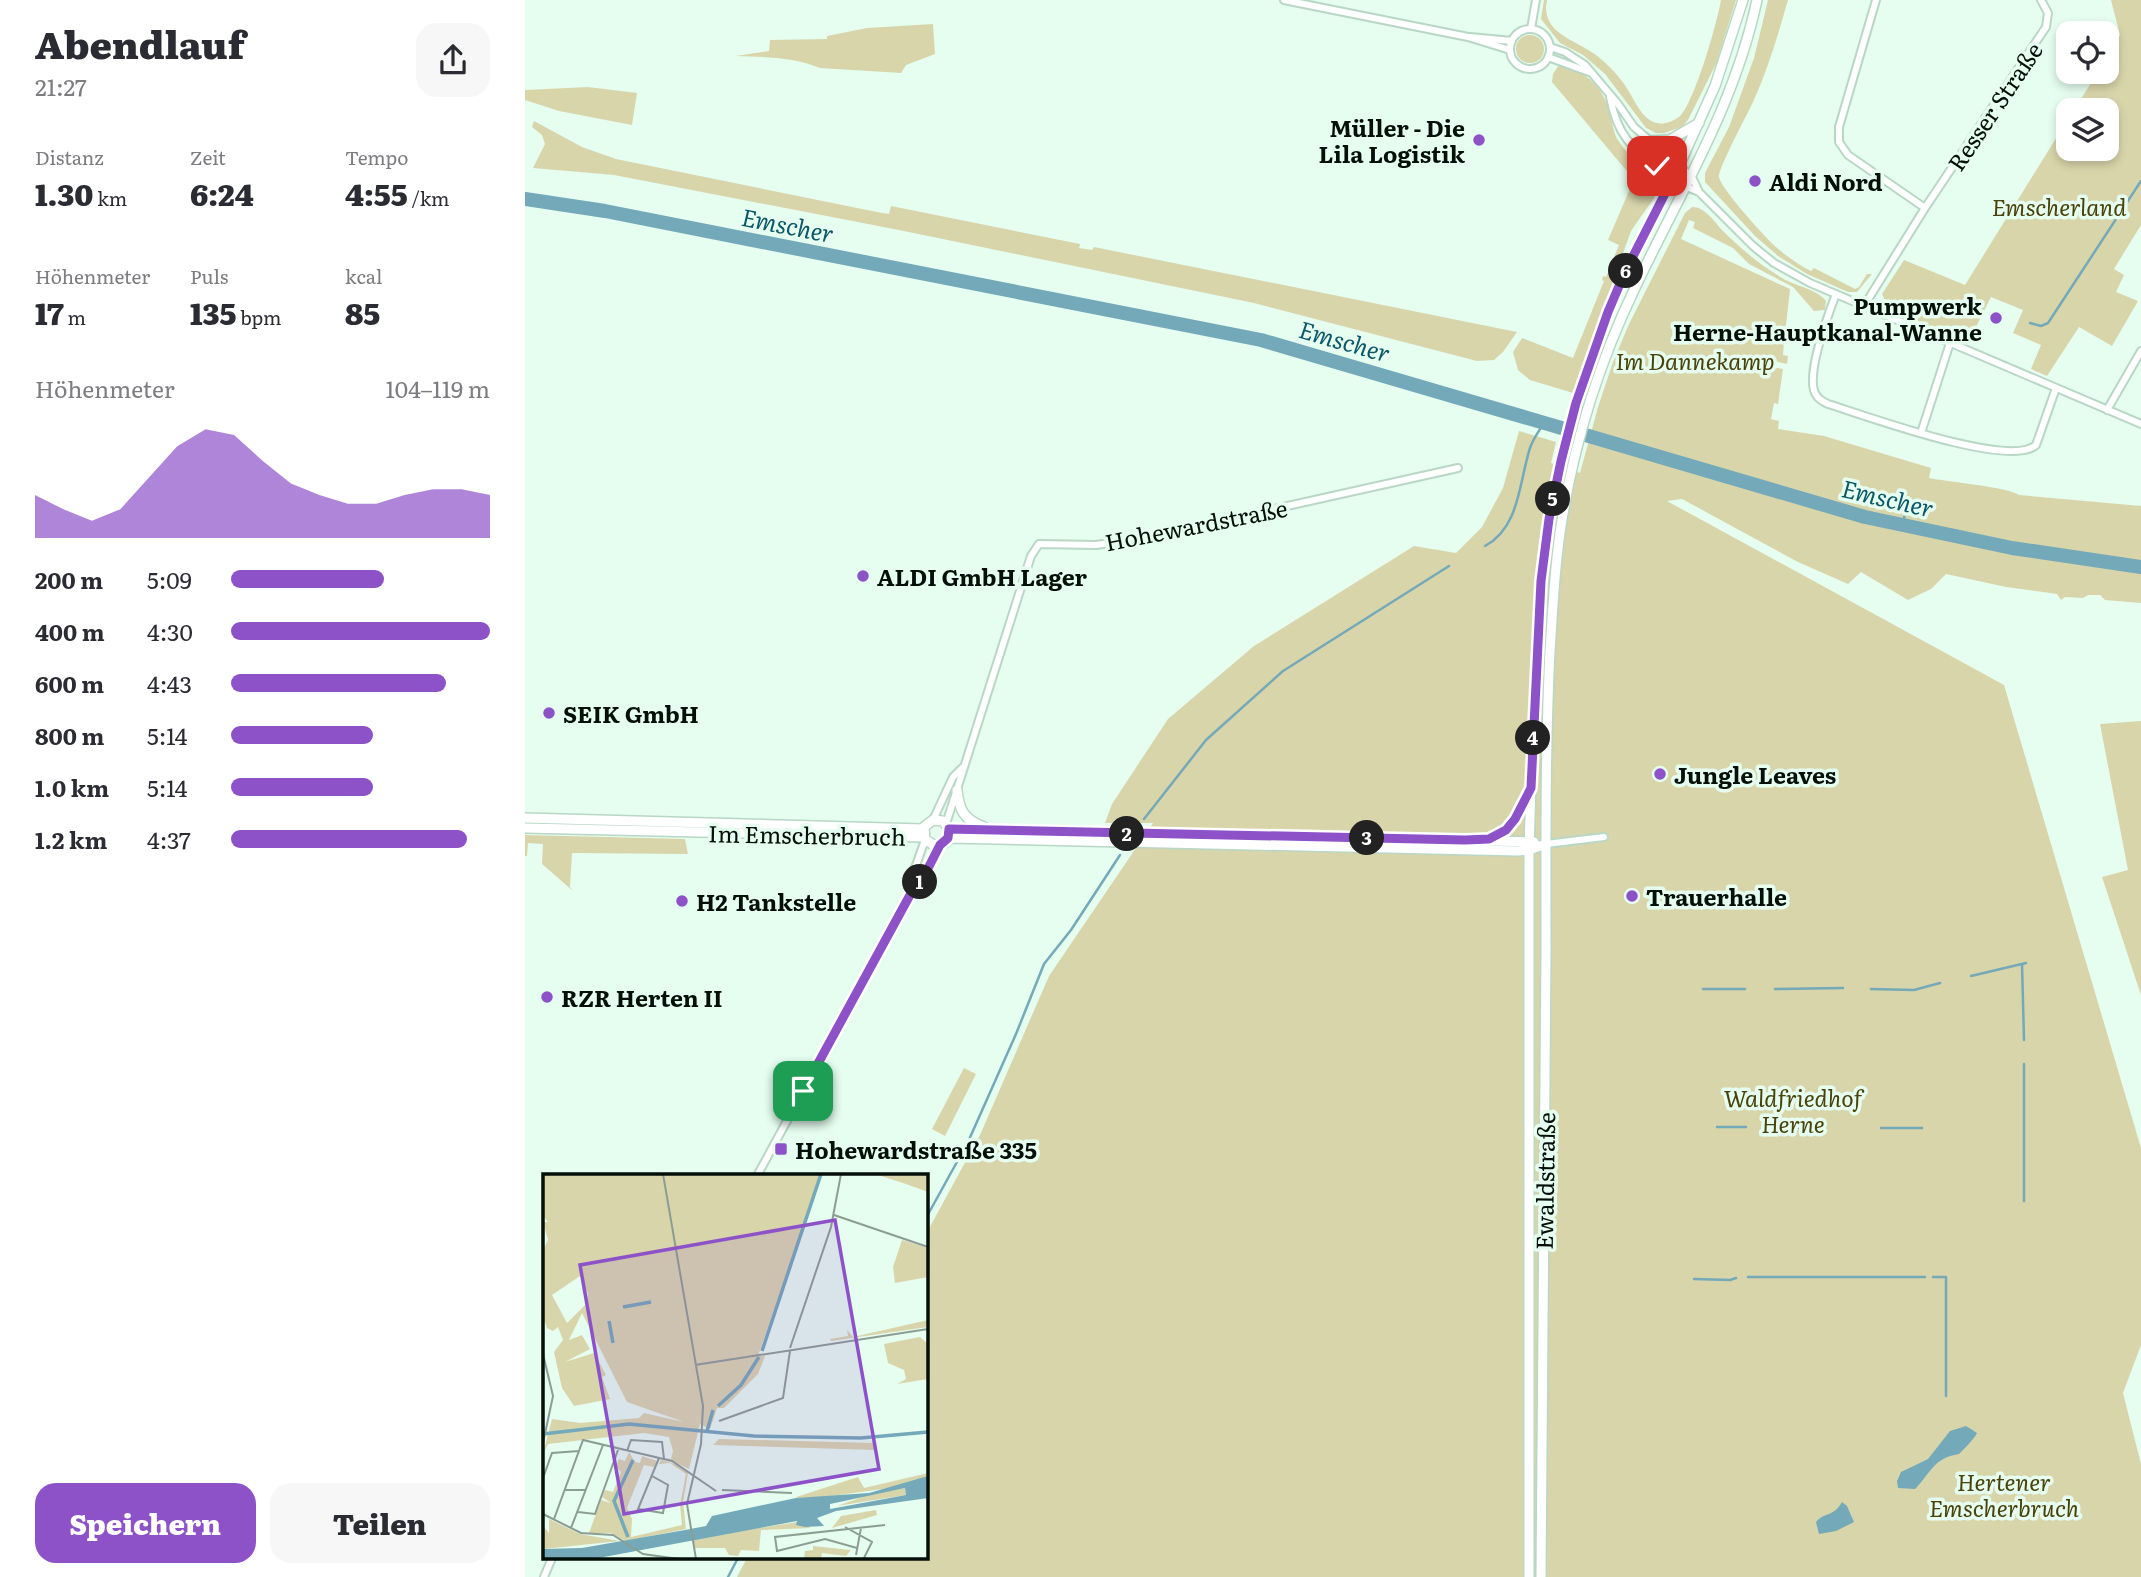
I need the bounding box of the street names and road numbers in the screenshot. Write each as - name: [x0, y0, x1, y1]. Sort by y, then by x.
- street label: Resser Straße: [1938, 35, 2050, 177]
- street label: Hohewardstraße: [1102, 490, 1290, 558]
- street label: Im Emscherbruch: [708, 815, 906, 853]
- street label: Ewaldstraße: [1526, 1112, 1562, 1250]

